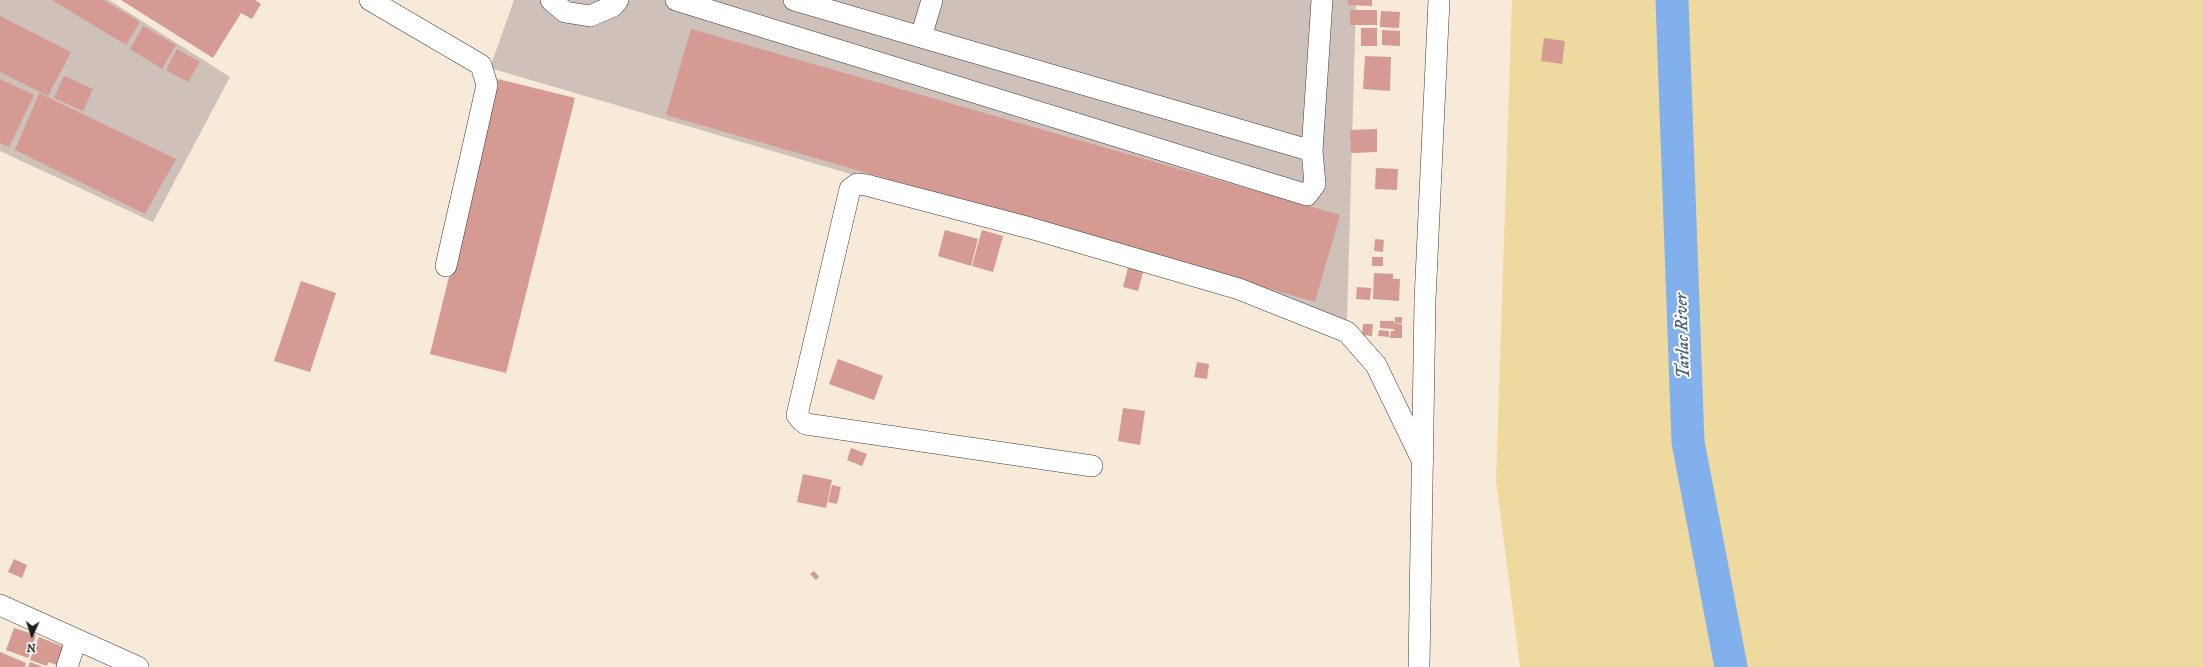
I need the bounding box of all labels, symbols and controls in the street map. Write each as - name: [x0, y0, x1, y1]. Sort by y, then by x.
- water label: Tarlac River: [1672, 293, 1696, 379]
- north arrow: [12, 615, 52, 655]
- text: N: [26, 640, 36, 654]

